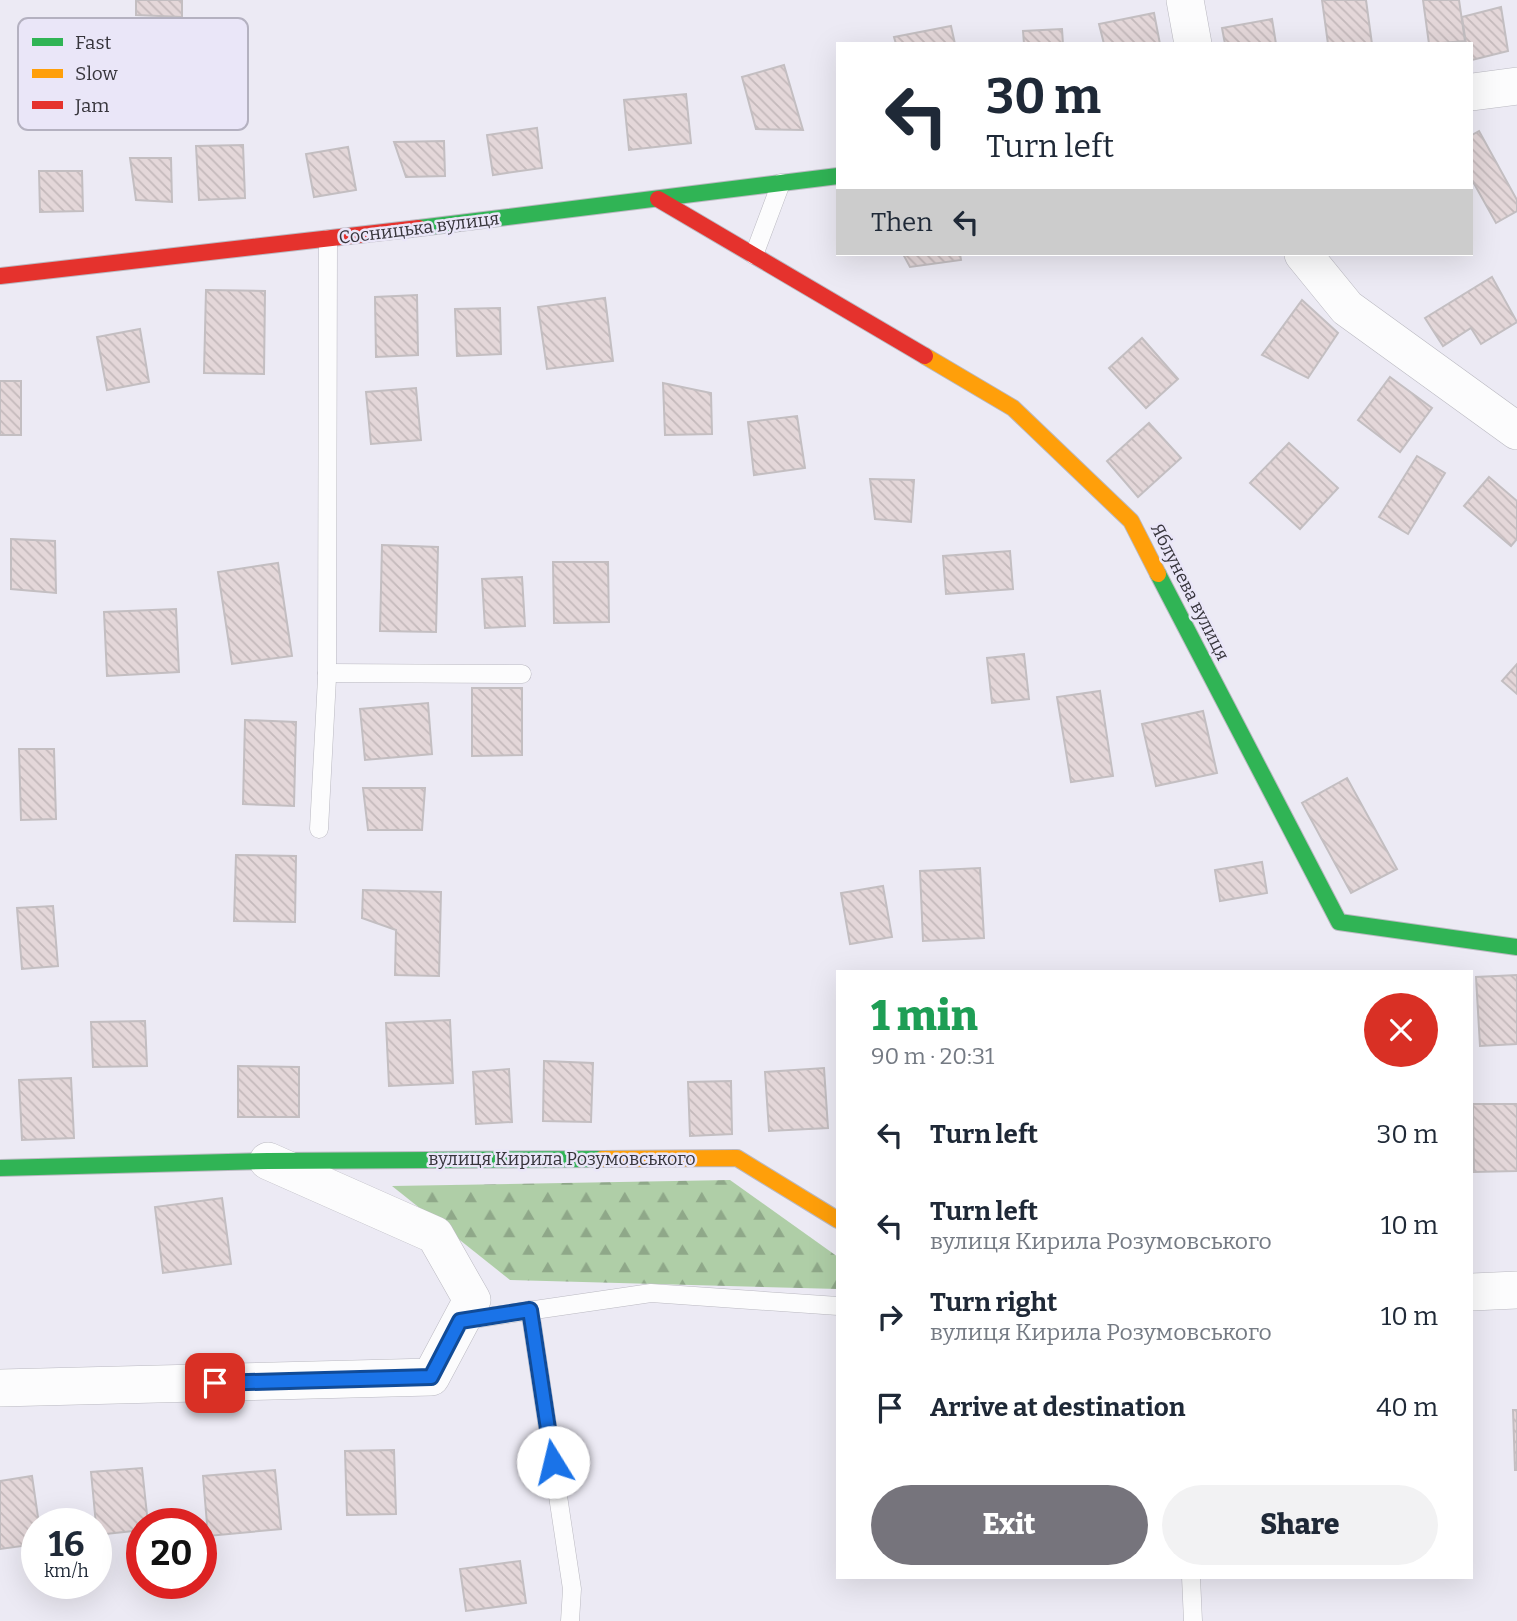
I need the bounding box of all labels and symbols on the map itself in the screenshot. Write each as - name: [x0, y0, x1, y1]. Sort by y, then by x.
- legend: [18, 18, 248, 130]
- text: Fast: [75, 31, 112, 54]
- text: Slow: [75, 62, 118, 85]
- text: Jam: [74, 94, 109, 117]
- street label: Сосницька вулиця: [337, 207, 501, 249]
- street label: Яблунева вулиця: [1146, 520, 1234, 664]
- street label: вулиця Кирила Розумовського: [428, 1148, 696, 1170]
- pin: [185, 1353, 245, 1413]
- position arrow: [516, 1425, 590, 1499]
- speed limit sign: 20: [126, 1508, 217, 1599]

